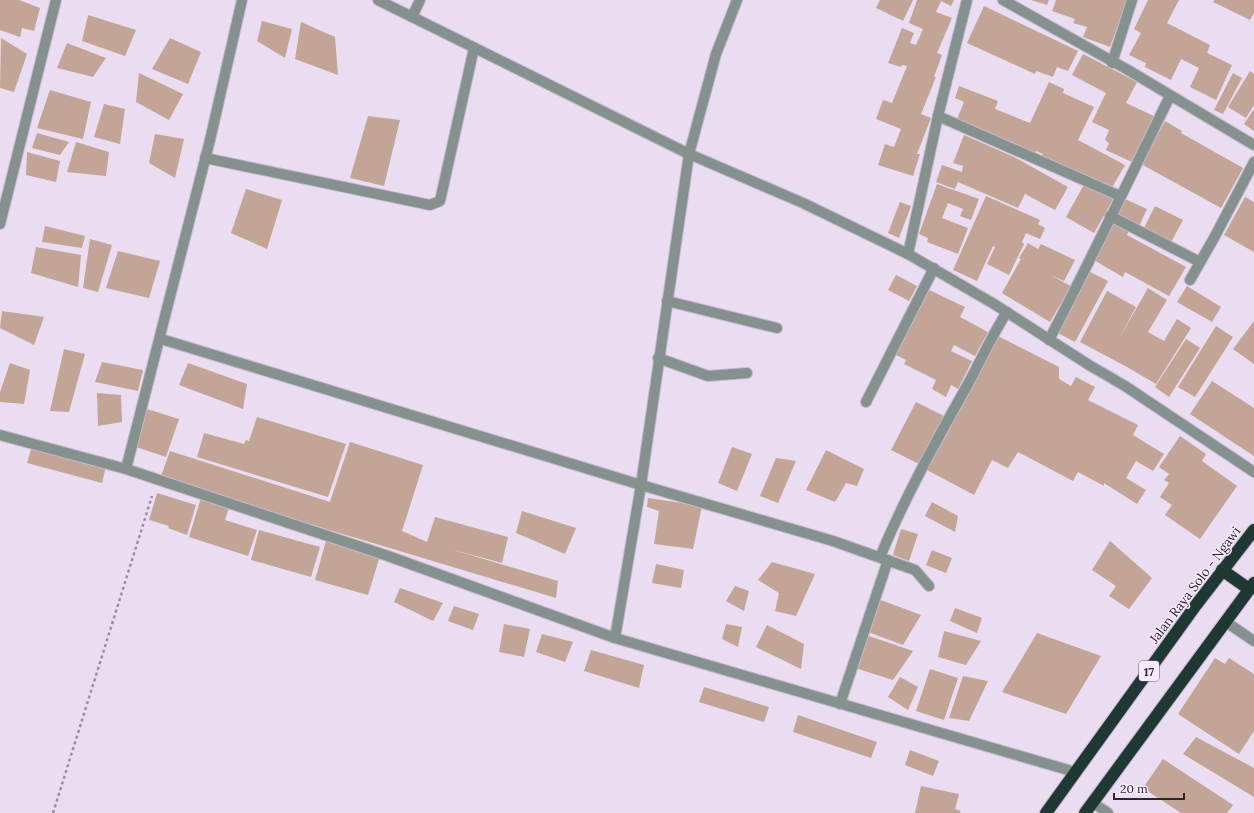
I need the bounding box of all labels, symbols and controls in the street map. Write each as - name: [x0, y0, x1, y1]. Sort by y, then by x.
- street label: Jalan Raya Solo - Ngawi: [1145, 523, 1245, 647]
- road number: 17: [1139, 661, 1159, 681]
- scale bar: [1114, 775, 1184, 801]
- text: 20 m: [1120, 781, 1148, 796]

